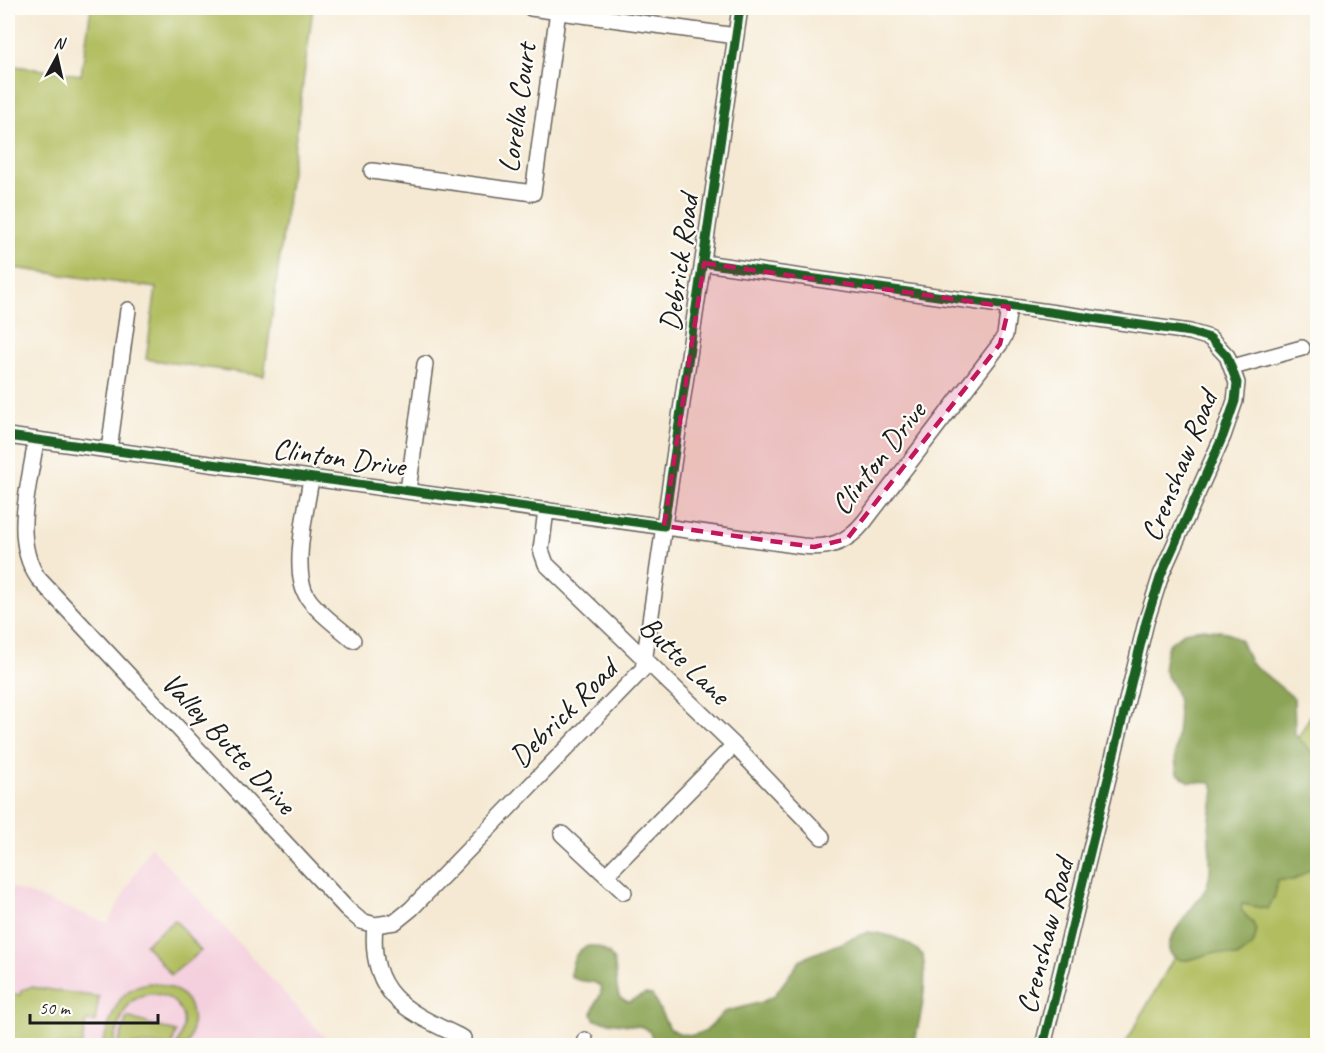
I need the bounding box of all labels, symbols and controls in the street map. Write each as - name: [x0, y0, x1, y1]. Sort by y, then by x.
- north arrow: [27, 27, 87, 87]
- text: N: [53, 33, 68, 54]
- street label: Lorella Court: [489, 38, 545, 175]
- street label: Debrick Road: [651, 188, 708, 334]
- street label: Crenshaw Road: [1132, 382, 1228, 547]
- street label: Clinton Drive: [822, 392, 935, 522]
- street label: Clinton Drive: [270, 429, 410, 485]
- street label: Butte Lane: [632, 607, 740, 714]
- street label: Debrick Road: [501, 648, 628, 775]
- street label: Valley Butte Drive: [153, 664, 306, 824]
- street label: Crenshaw Road: [1007, 850, 1084, 1017]
- scale bar: [30, 987, 158, 1025]
- text: 50 m: [39, 997, 72, 1019]

